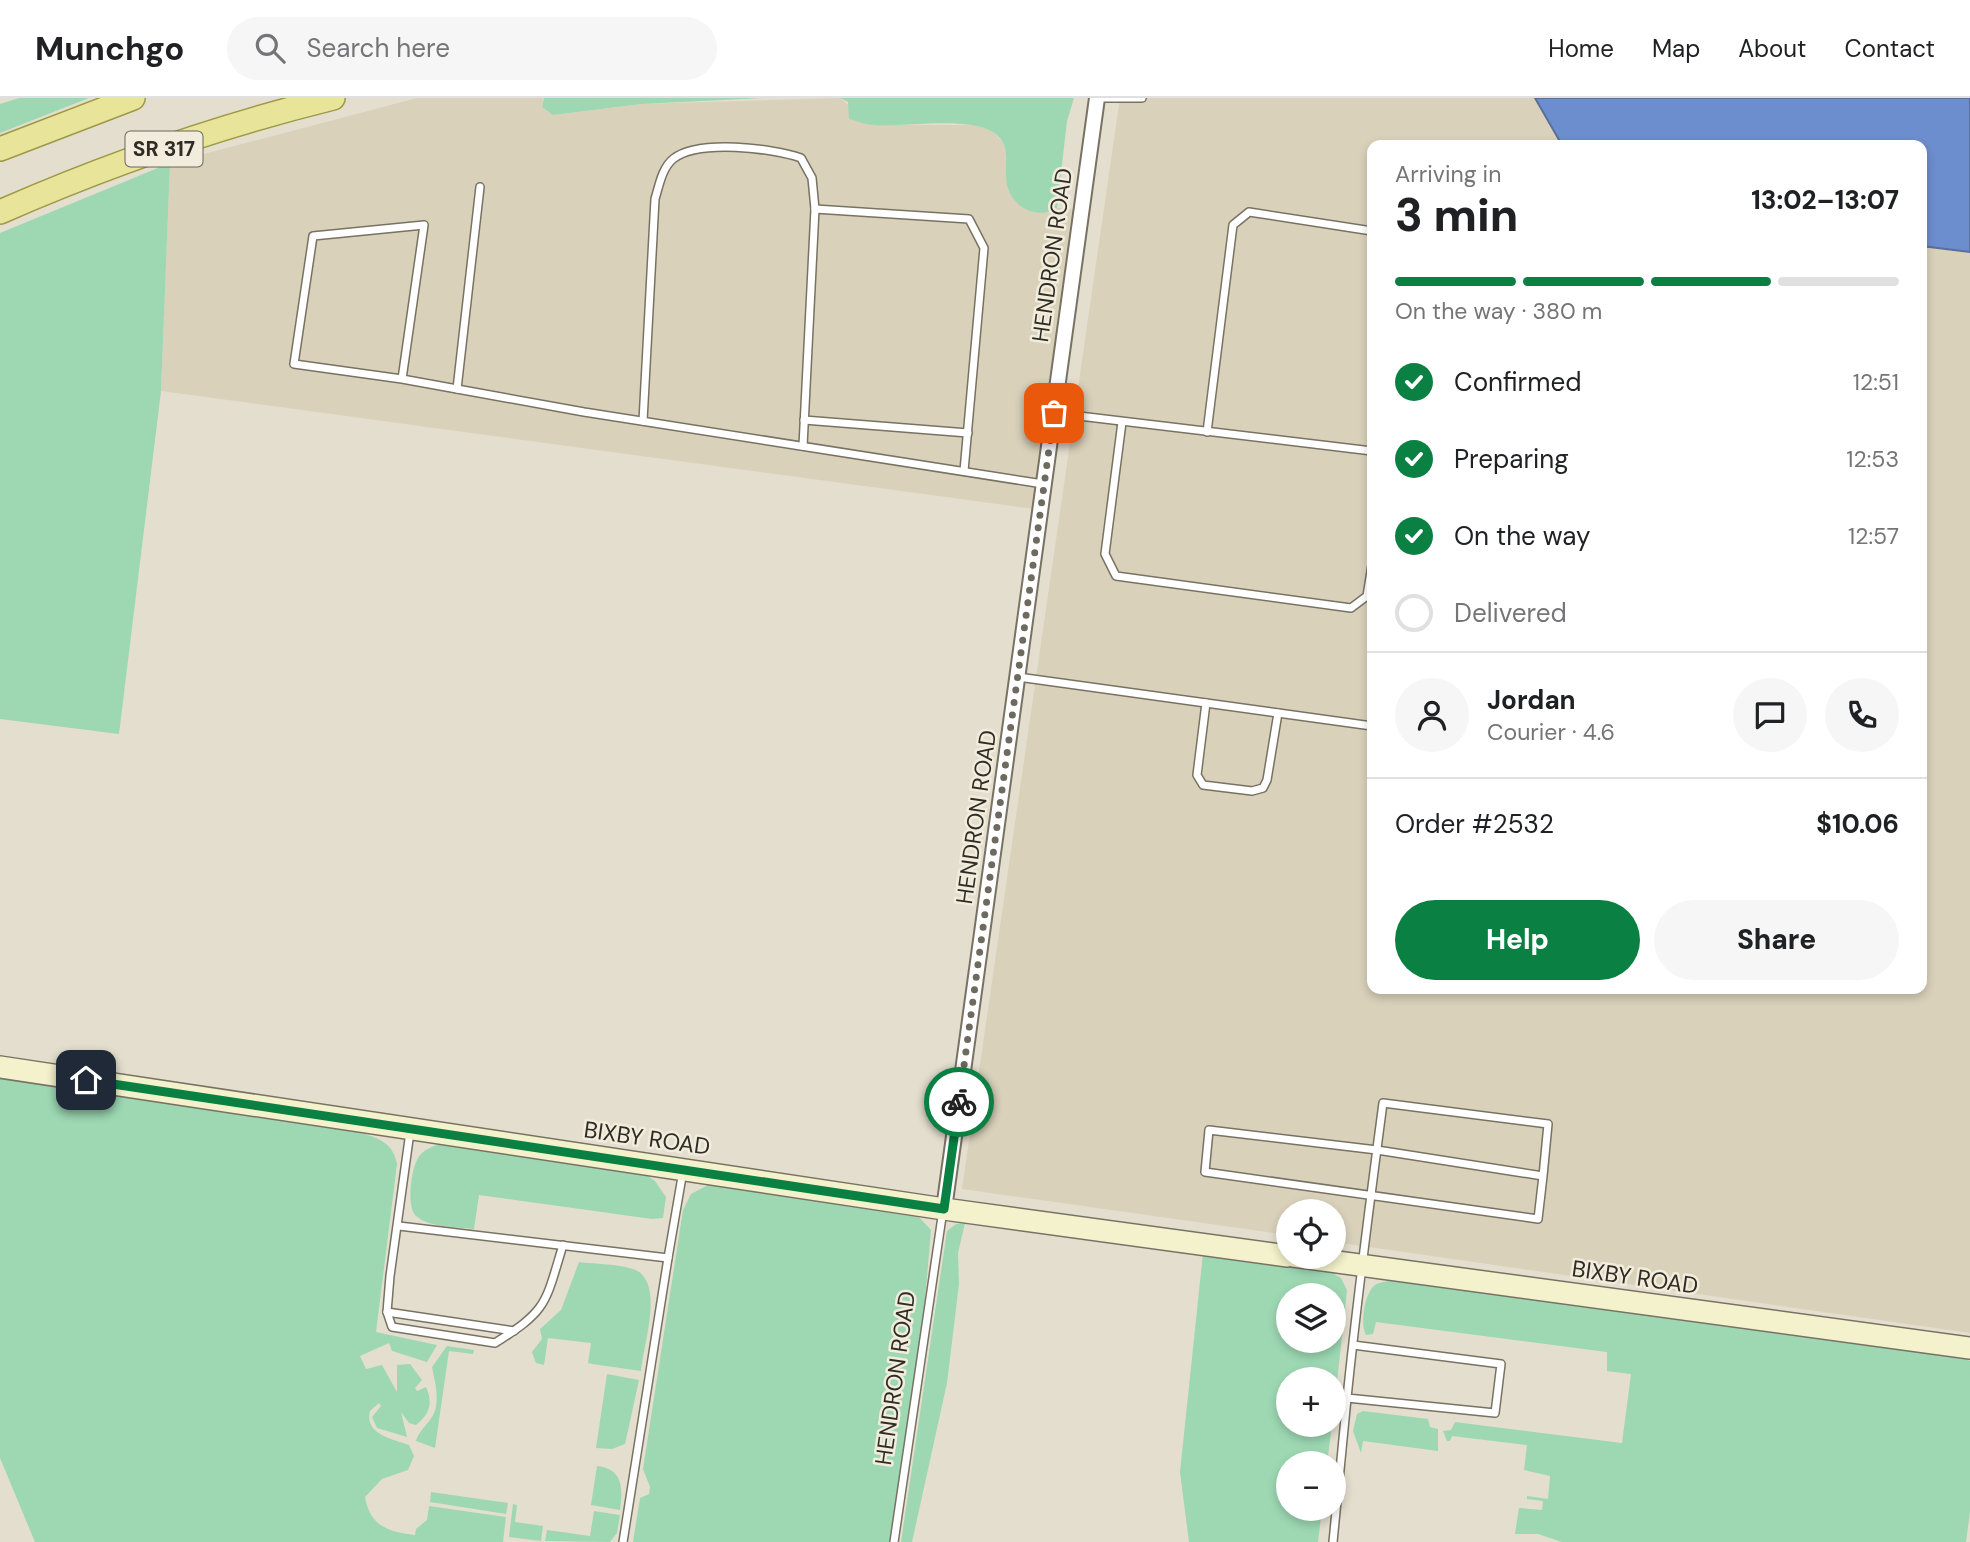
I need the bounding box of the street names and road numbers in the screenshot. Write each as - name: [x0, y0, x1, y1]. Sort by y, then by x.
- road number: SR 317: [125, 132, 202, 166]
- street label: HENDRON ROAD: [1025, 166, 1079, 344]
- street label: HENDRON ROAD: [949, 728, 1003, 906]
- street label: BIXBY ROAD: [582, 1114, 712, 1162]
- street label: BIXBY ROAD: [1570, 1253, 1700, 1301]
- street label: HENDRON ROAD: [868, 1289, 922, 1467]

